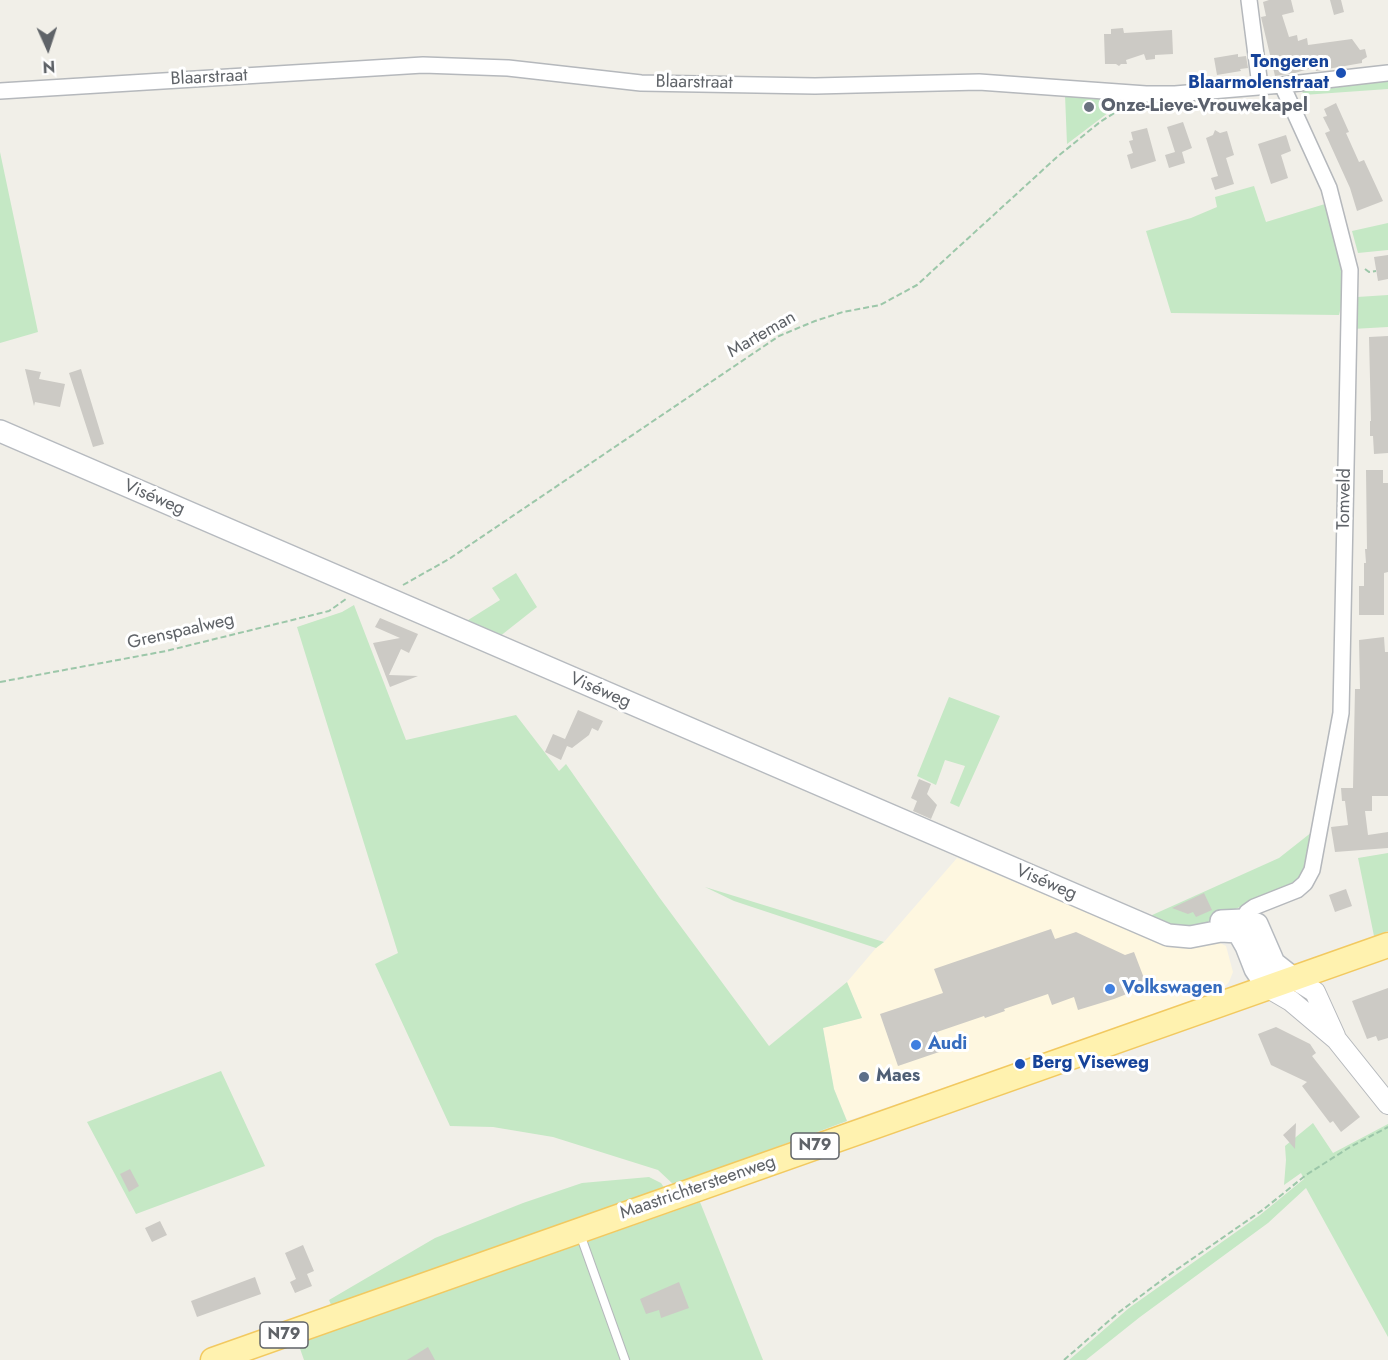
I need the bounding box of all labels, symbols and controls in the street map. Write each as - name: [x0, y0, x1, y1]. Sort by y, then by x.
- north arrow: [18, 18, 78, 78]
- place label: Tongeren Blaarmolenstraat: [1188, 52, 1329, 94]
- text: N: [42, 55, 56, 78]
- street label: Blaarstraat: [170, 65, 248, 91]
- marker: Tongeren Blaarmolenstraat: [1334, 66, 1348, 80]
- street label: Blaarstraat: [655, 72, 733, 94]
- place label: Onze-Lieve-Vrouwekapel: [1101, 96, 1308, 118]
- marker: Onze-Lieve-Vrouwekapel: [1082, 100, 1096, 114]
- street label: Marteman: [724, 307, 800, 363]
- street label: Tomveld: [1334, 468, 1356, 530]
- street label: Viséweg: [120, 475, 188, 521]
- street label: Grenspaalweg: [125, 609, 237, 655]
- street label: Viséweg: [566, 668, 634, 714]
- street label: Viséweg: [1012, 860, 1080, 906]
- place label: Volkswagen: [1122, 978, 1223, 1000]
- marker: Volkswagen: [1103, 982, 1117, 996]
- place label: Audi: [928, 1034, 967, 1056]
- marker: Audi: [909, 1038, 923, 1052]
- place label: Berg Viseweg: [1032, 1053, 1149, 1075]
- marker: Berg Viseweg: [1013, 1057, 1027, 1071]
- place label: Maes: [876, 1066, 920, 1088]
- marker: Maes: [857, 1070, 871, 1084]
- road number: N79: [791, 1133, 839, 1159]
- street label: Maastrichtersteenweg: [617, 1151, 779, 1225]
- road number: N79: [260, 1322, 308, 1348]

